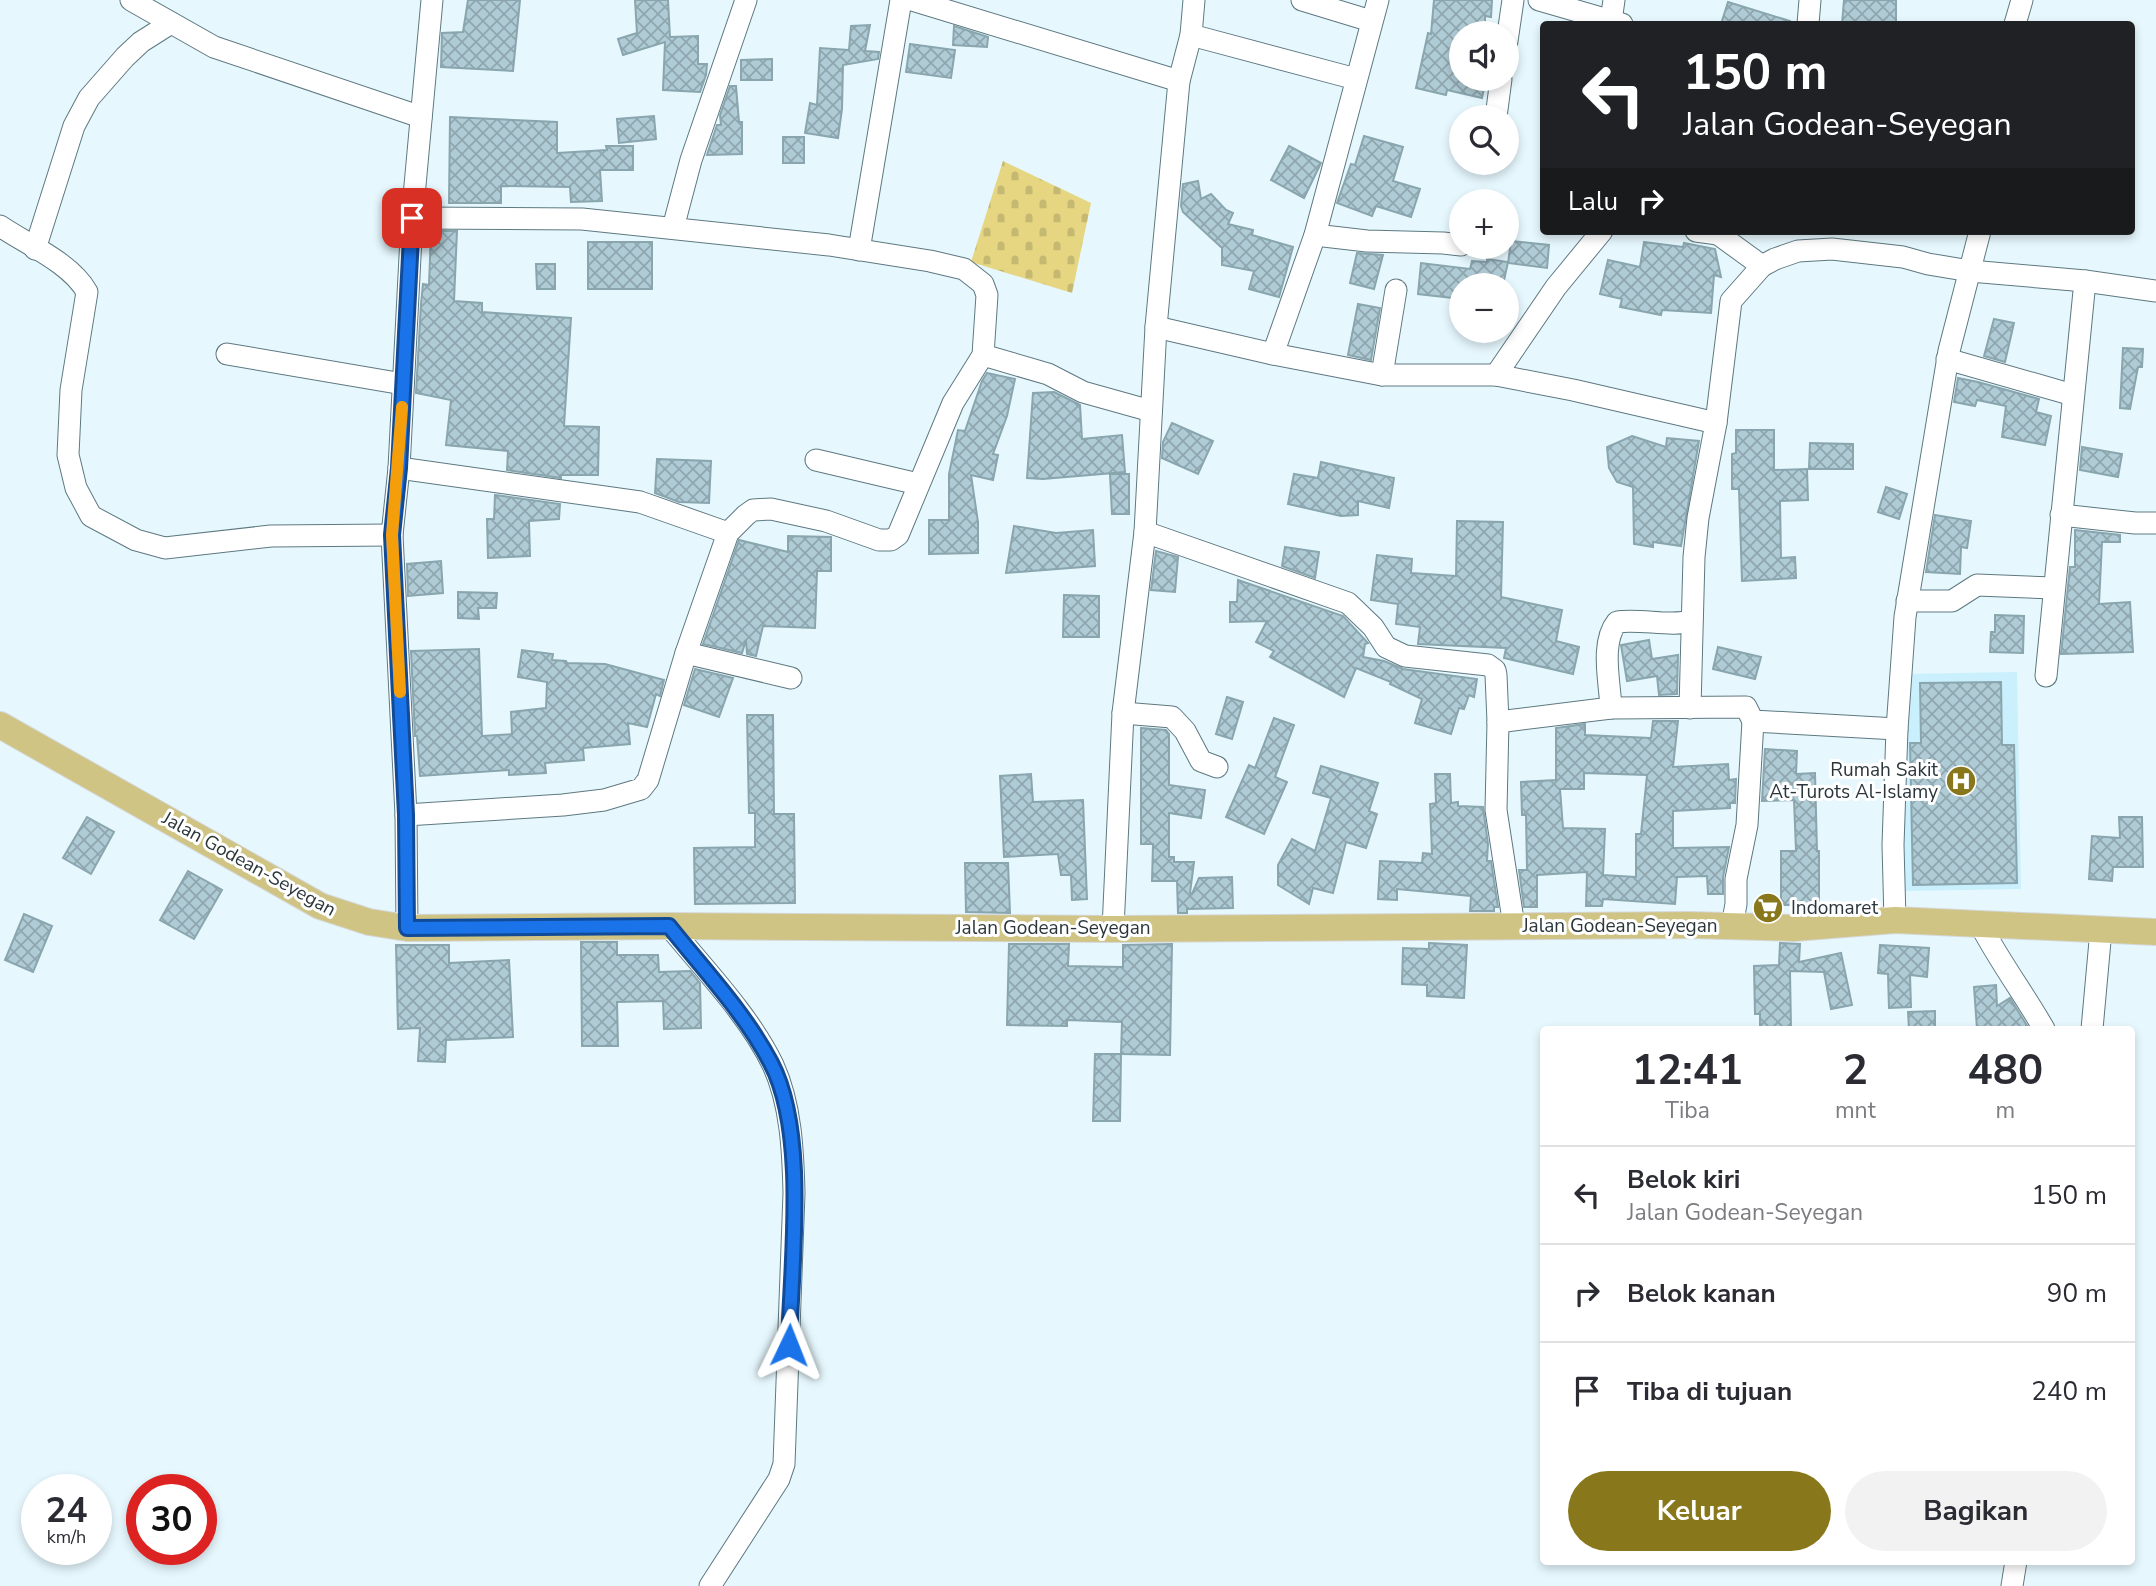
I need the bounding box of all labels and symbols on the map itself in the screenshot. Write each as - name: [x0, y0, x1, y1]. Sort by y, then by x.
- pin: [382, 188, 442, 248]
- place label: Rumah Sakit At-Turots Al-Islamy: [1769, 757, 1938, 805]
- hospital icon: Rumah Sakit At-Turots Al-Islamy: [1944, 764, 1978, 798]
- street label: Jalan Godean-Seyegan: [157, 805, 341, 923]
- supermarket icon: Indomaret: [1751, 891, 1785, 925]
- place label: Indomaret: [1791, 895, 1878, 921]
- street label: Jalan Godean-Seyegan: [1521, 913, 1718, 939]
- street label: Jalan Godean-Seyegan: [954, 915, 1151, 941]
- position arrow: [752, 1308, 826, 1382]
- speed limit sign: 30: [126, 1474, 217, 1565]

